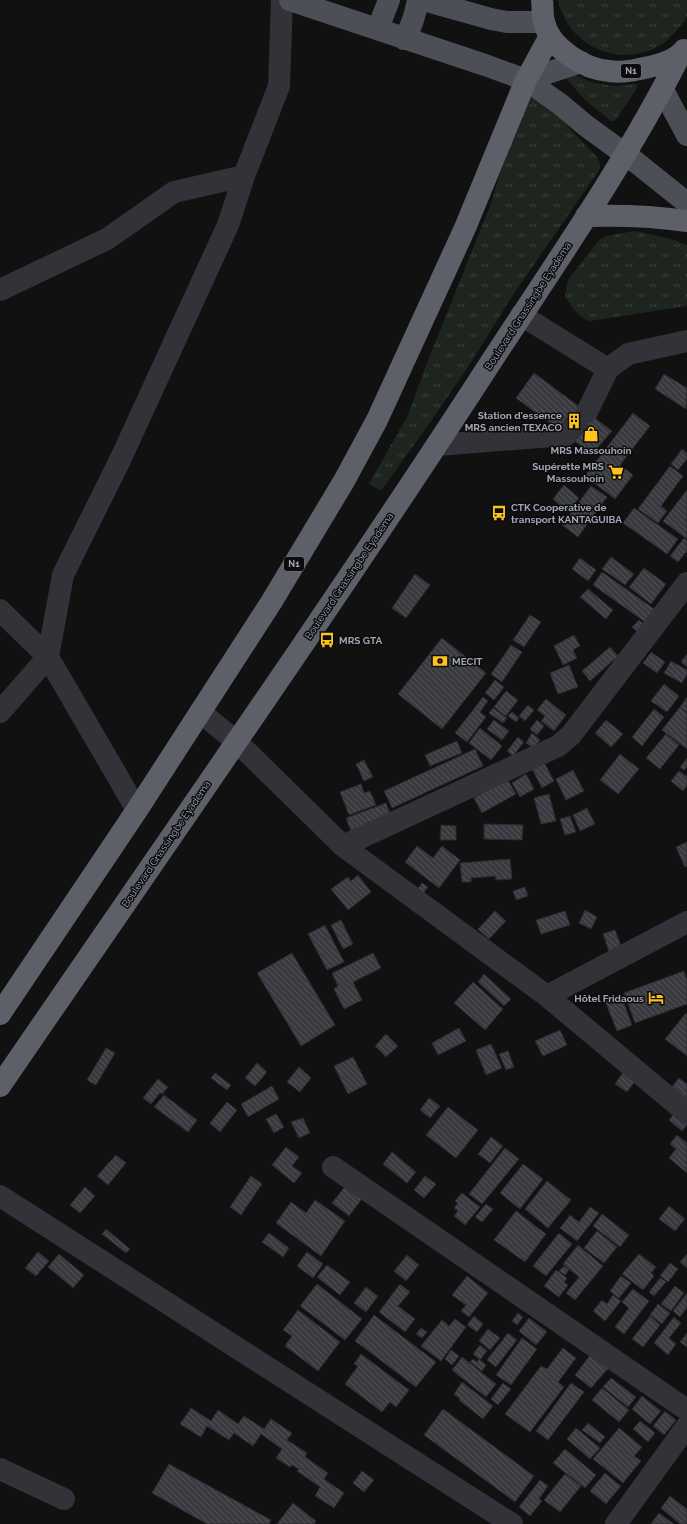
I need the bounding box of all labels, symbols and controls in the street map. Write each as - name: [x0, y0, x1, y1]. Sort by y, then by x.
- road number: N1: [621, 64, 641, 78]
- street label: Boulevard Gnassingbe Eyadema: [483, 240, 573, 372]
- place label: Station d'essence MRS ancien TEXACO: [465, 410, 562, 433]
- building icon: Station d'essence MRS ancien TEXACO: [565, 412, 583, 430]
- shop icon: MRS Massouhoin: [582, 425, 600, 443]
- place label: MRS Massouhoin: [551, 445, 631, 456]
- place label: Supérette MRS Massouhoin: [532, 461, 604, 484]
- supermarket icon: Supérette MRS Massouhoin: [607, 463, 625, 481]
- place label: CTK Cooperative de transport KANTAGUIBA: [511, 502, 622, 525]
- bus stop icon: CTK Cooperative de transport KANTAGUIBA: [490, 504, 508, 522]
- street label: Boulevard Gnassingbe Eyadema: [302, 511, 396, 641]
- road number: N1: [284, 557, 304, 571]
- bus stop icon: MRS GTA: [318, 631, 336, 649]
- place label: MRS GTA: [339, 635, 383, 646]
- bank icon: MECIT: [431, 652, 449, 670]
- place label: MECIT: [452, 656, 483, 667]
- street label: Boulevard Gnassingbe Eyadema: [119, 779, 213, 909]
- hotel icon: Hôtel Fridaous: [647, 989, 665, 1007]
- place label: Hôtel Fridaous: [574, 993, 644, 1004]

